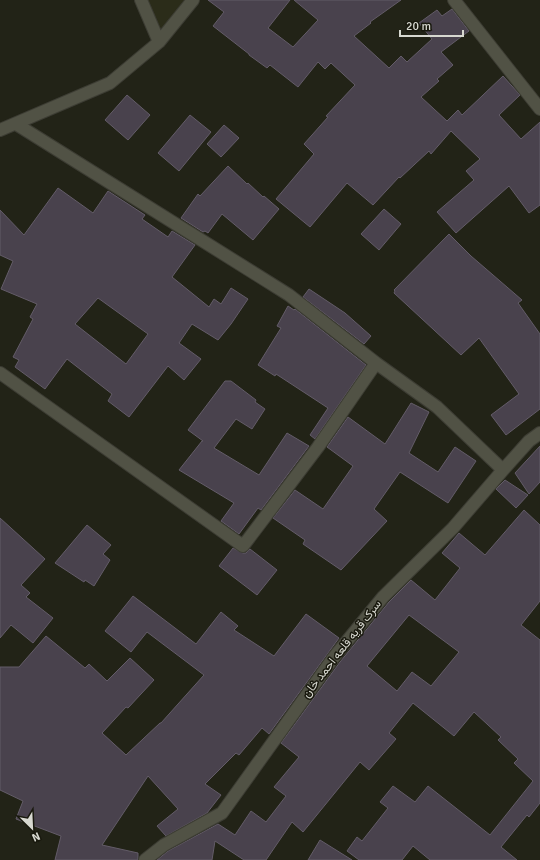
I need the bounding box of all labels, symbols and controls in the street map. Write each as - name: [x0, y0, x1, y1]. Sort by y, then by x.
- scale bar: [400, 12, 463, 38]
- text: 20 m: [406, 19, 431, 34]
- street label: سرک قریه قلعه احمد خان: [299, 597, 385, 701]
- north arrow: [12, 808, 52, 848]
- text: N: [30, 829, 42, 844]

